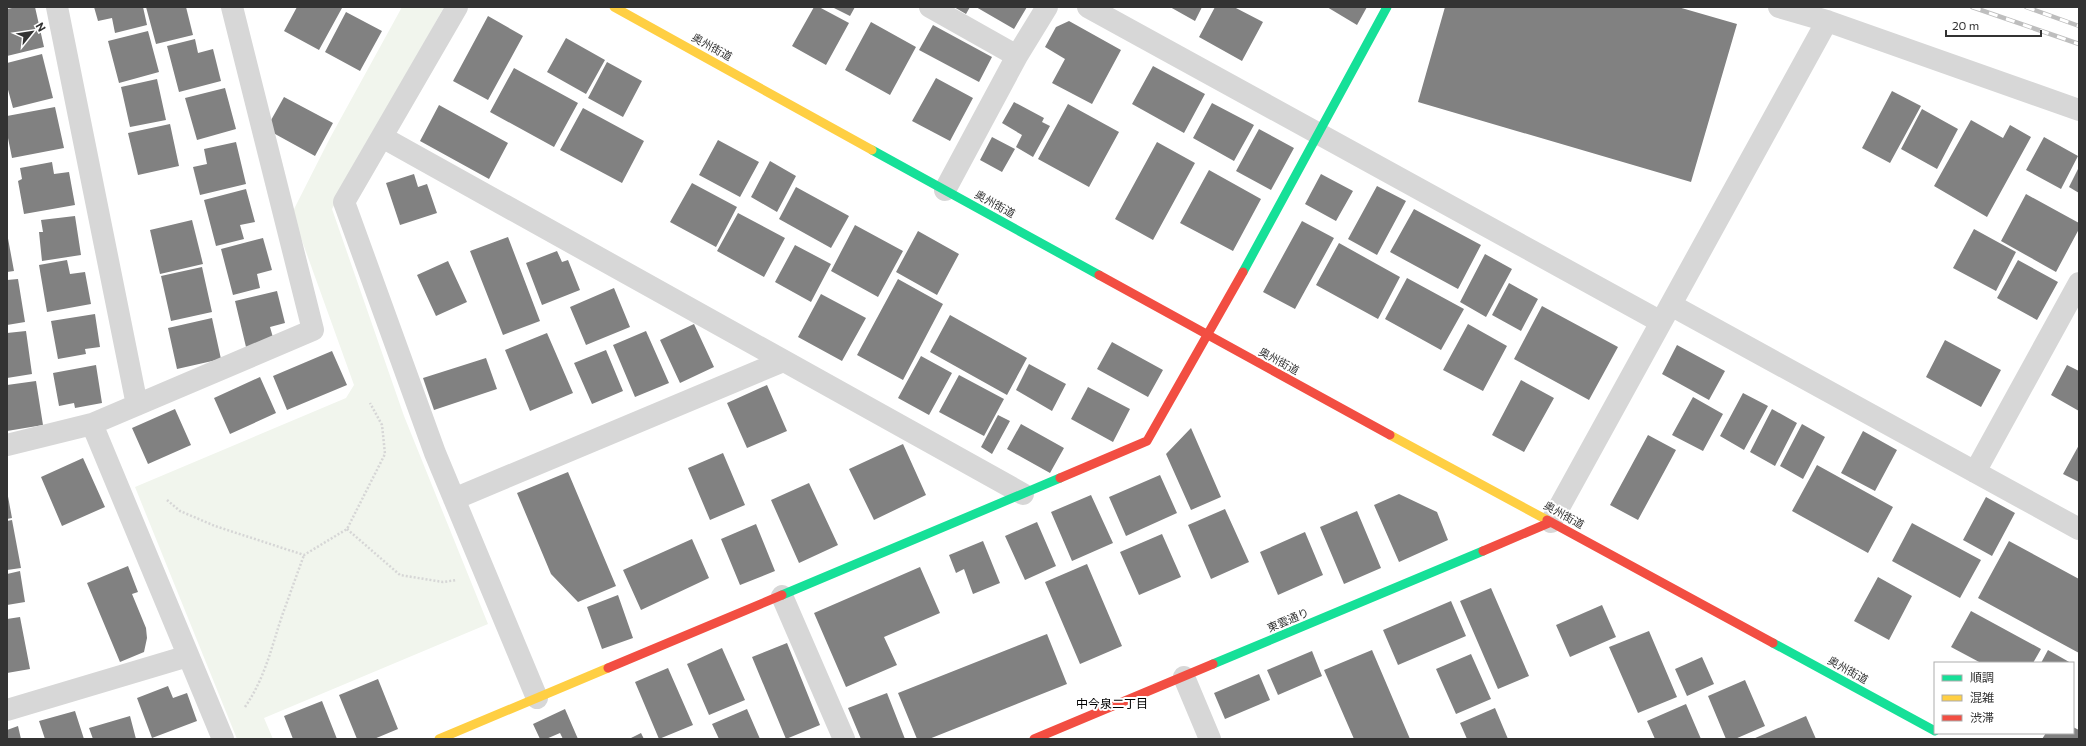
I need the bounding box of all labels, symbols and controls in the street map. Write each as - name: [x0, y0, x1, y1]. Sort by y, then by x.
- north arrow: [12, 12, 52, 52]
- scale bar: [1946, 12, 2041, 38]
- text: 20 m: [1952, 18, 1979, 32]
- text: N: [33, 20, 49, 34]
- street label: 奥州街道: [690, 30, 735, 63]
- street label: 奥州街道: [973, 187, 1018, 220]
- street label: 奥州街道: [1257, 344, 1302, 377]
- street label: 奥州街道: [1542, 498, 1587, 531]
- street label: 東雲通り: [1265, 605, 1311, 634]
- street label: 奥州街道: [1826, 653, 1871, 686]
- legend: [1934, 662, 2074, 734]
- text: 順調: [1970, 670, 1994, 684]
- text: 混雑: [1970, 690, 1994, 704]
- district label: 中今泉二丁目: [1076, 696, 1148, 710]
- text: 渋滞: [1970, 710, 1994, 724]

